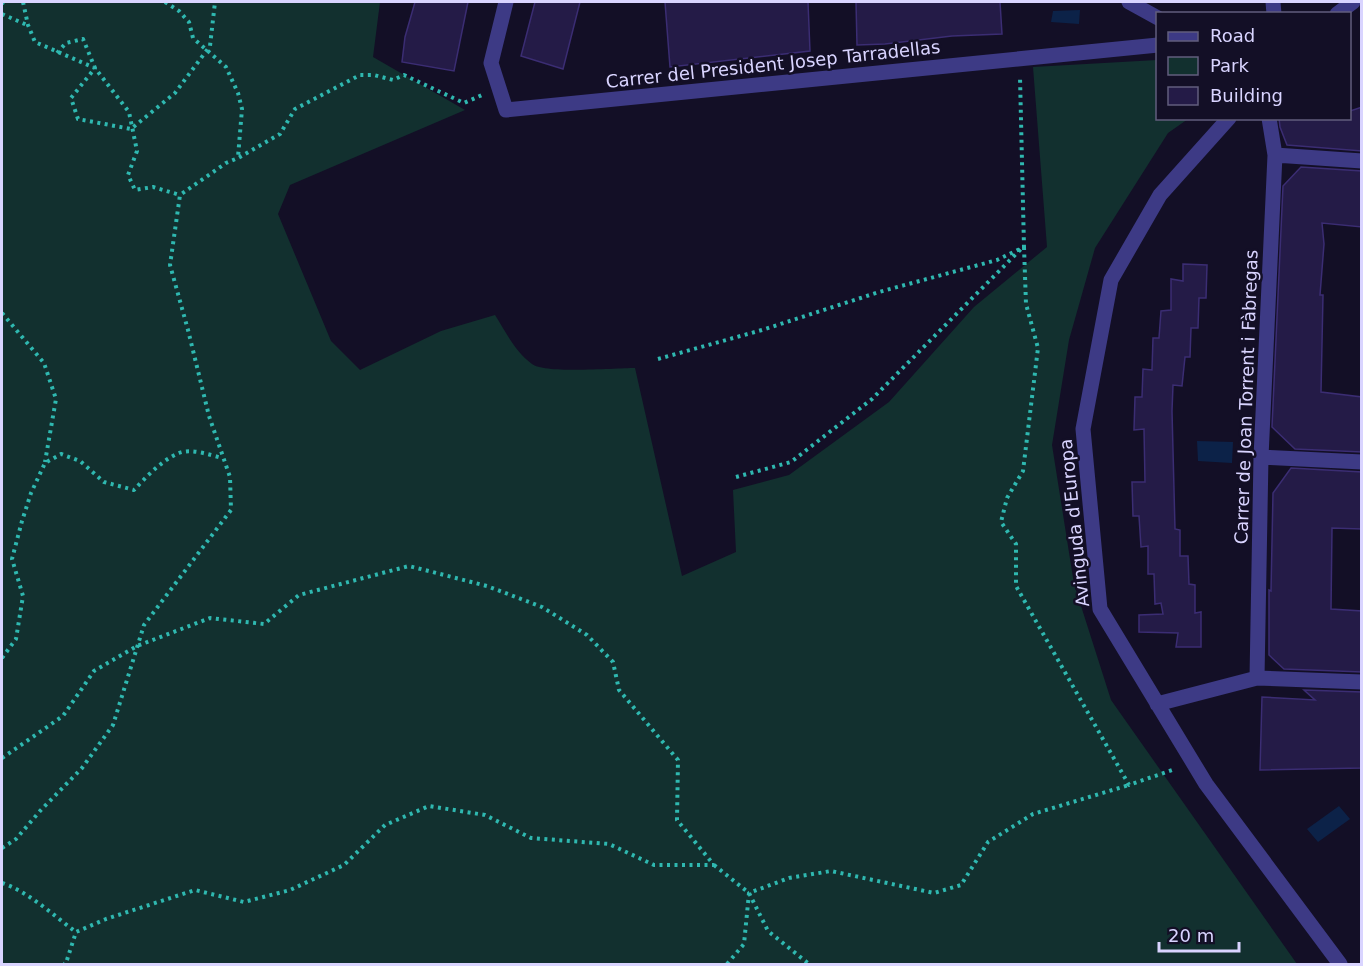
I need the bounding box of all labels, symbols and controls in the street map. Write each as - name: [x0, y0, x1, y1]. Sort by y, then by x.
- legend: [1156, 12, 1351, 120]
- text: Road: [1210, 25, 1255, 46]
- street label: Carrer del President Josep Tarradellas: [605, 36, 941, 92]
- text: Park: [1210, 55, 1249, 76]
- text: Building: [1210, 85, 1283, 106]
- street label: Carrer de Joan Torrent i Fàbregas: [1230, 249, 1262, 545]
- street label: Avinguda d'Europa: [1055, 438, 1093, 608]
- scale bar: [1159, 915, 1238, 953]
- text: 20 m: [1168, 925, 1214, 946]

